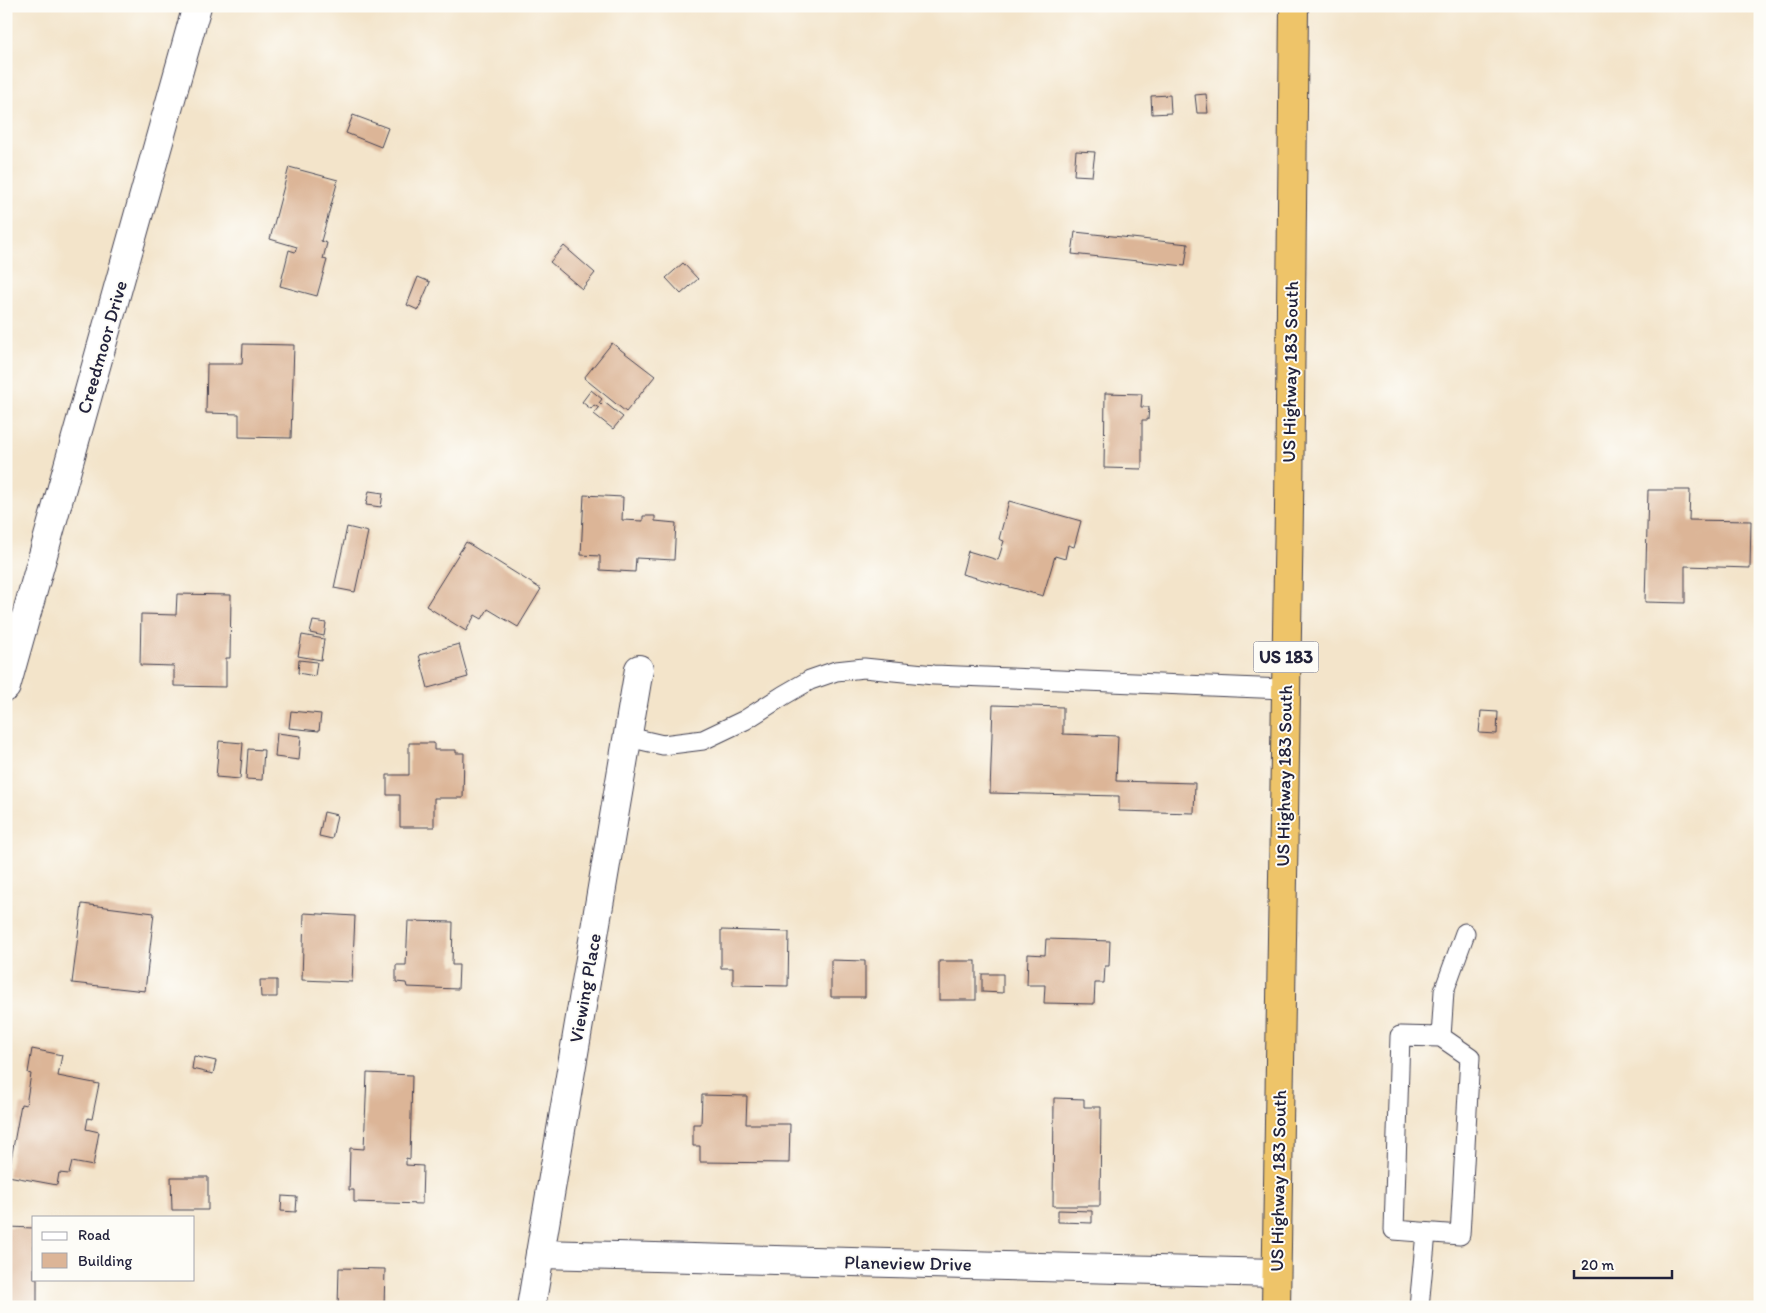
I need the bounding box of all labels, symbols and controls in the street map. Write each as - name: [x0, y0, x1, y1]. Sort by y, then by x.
- street label: Creedmoor Drive: [72, 278, 132, 416]
- street label: US Highway 183 South: [1277, 281, 1303, 463]
- road number: US 183: [1254, 642, 1318, 672]
- street label: US Highway 183 South: [1271, 685, 1297, 867]
- street label: Viewing Place: [564, 931, 606, 1045]
- street label: US Highway 183 South: [1265, 1090, 1291, 1272]
- legend: [32, 1216, 195, 1280]
- text: Road: [78, 1226, 111, 1244]
- scale bar: [1574, 1248, 1671, 1280]
- street label: Planeview Drive: [844, 1250, 972, 1276]
- text: Building: [78, 1252, 132, 1270]
- text: 20 m: [1581, 1256, 1615, 1274]

